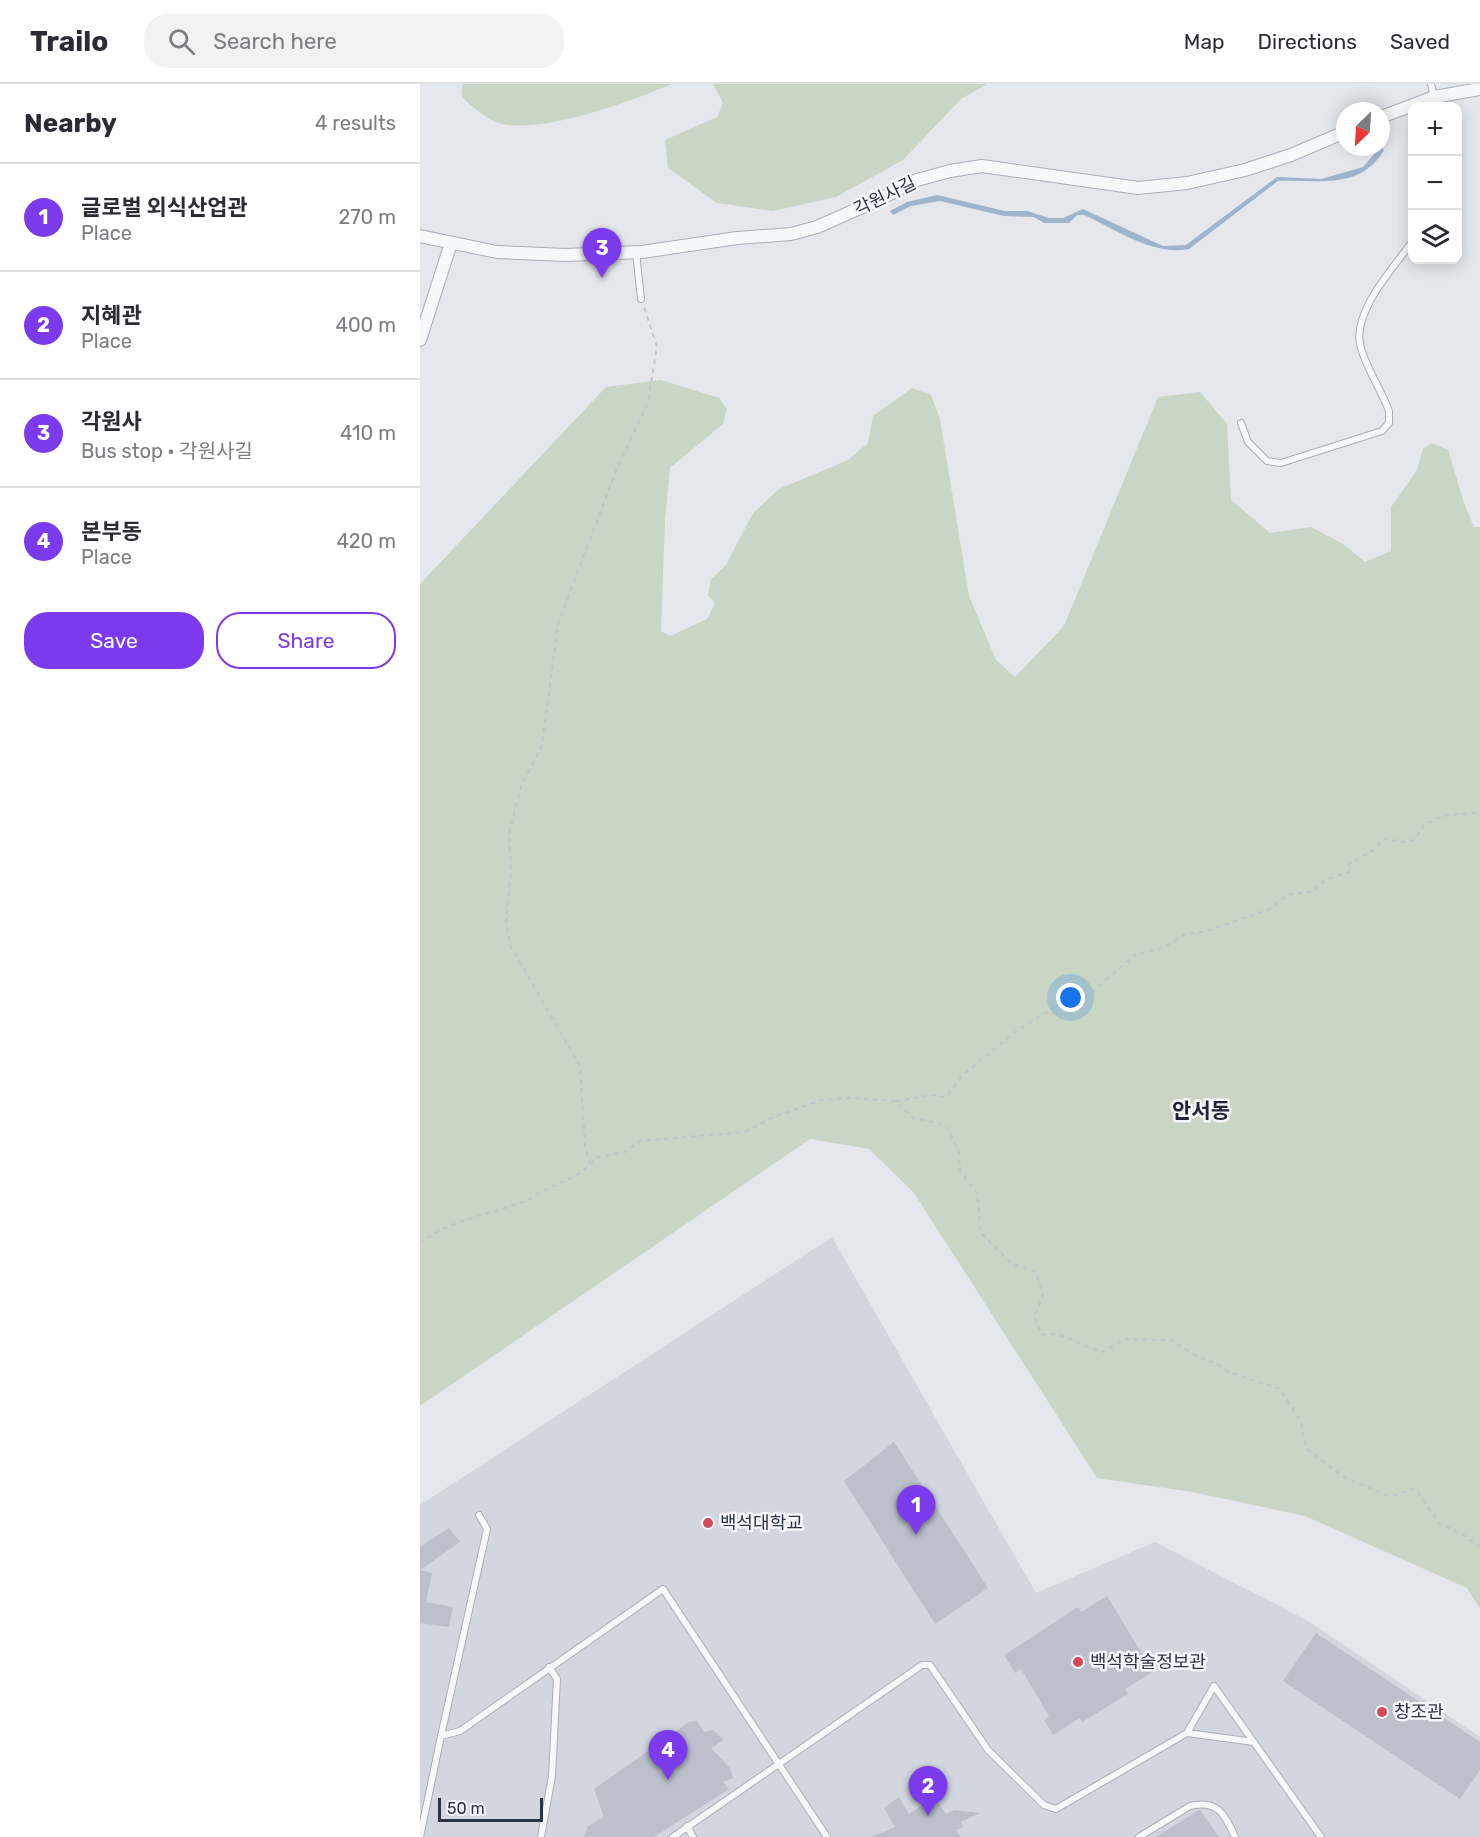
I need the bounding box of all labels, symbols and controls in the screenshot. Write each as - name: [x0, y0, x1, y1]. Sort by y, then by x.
- search box: [144, 14, 564, 68]
- text: Trailo: [30, 25, 108, 58]
- icon: search: [165, 25, 198, 58]
- text: Search here: [213, 28, 337, 55]
- text: Map: [1184, 29, 1225, 54]
- text: Directions: [1258, 29, 1357, 54]
- text: Saved: [1390, 29, 1450, 54]
- north arrow: [1336, 102, 1390, 156]
- map controls: [1408, 102, 1462, 264]
- button: +: [1408, 102, 1462, 156]
- text: Nearby: [24, 108, 117, 139]
- text: 4 results: [315, 111, 396, 135]
- button: −: [1408, 156, 1462, 210]
- street label: 각원사길: [850, 172, 920, 220]
- text: 글로벌 외식산업관: [81, 194, 248, 221]
- text: 1: [39, 205, 48, 229]
- text: 270 m: [339, 205, 396, 229]
- button: layers: [1408, 210, 1462, 264]
- text: Place: [81, 221, 132, 245]
- pin: 3: [582, 228, 621, 278]
- text: 지혜관: [81, 302, 142, 329]
- text: 2: [37, 313, 50, 337]
- text: 400 m: [336, 313, 396, 337]
- text: Place: [81, 329, 132, 353]
- text: 각원사: [81, 408, 142, 435]
- text: 3: [37, 421, 50, 445]
- text: 410 m: [340, 421, 396, 445]
- text: Bus stop · 각원사길: [81, 439, 253, 463]
- text: 본부동: [81, 518, 142, 545]
- text: 4: [37, 529, 50, 553]
- text: 420 m: [336, 529, 396, 553]
- text: Place: [81, 545, 132, 569]
- button: Save: [24, 612, 204, 669]
- button: Share: [216, 612, 396, 669]
- your location: [1056, 983, 1085, 1012]
- district label: 안서동: [1172, 1098, 1230, 1123]
- pin: 1: [896, 1486, 936, 1535]
- place label: 백석대학교: [720, 1512, 803, 1534]
- marker: 백석대학교: [701, 1516, 715, 1530]
- place label: 백석학술정보관: [1090, 1651, 1206, 1673]
- marker: 백석학술정보관: [1071, 1655, 1085, 1669]
- place label: 창조관: [1394, 1701, 1444, 1723]
- marker: 창조관: [1375, 1705, 1389, 1719]
- pin: 4: [648, 1730, 688, 1780]
- pin: 2: [908, 1766, 948, 1816]
- scale bar: [438, 1795, 543, 1822]
- text: 50 m: [447, 1799, 485, 1818]

